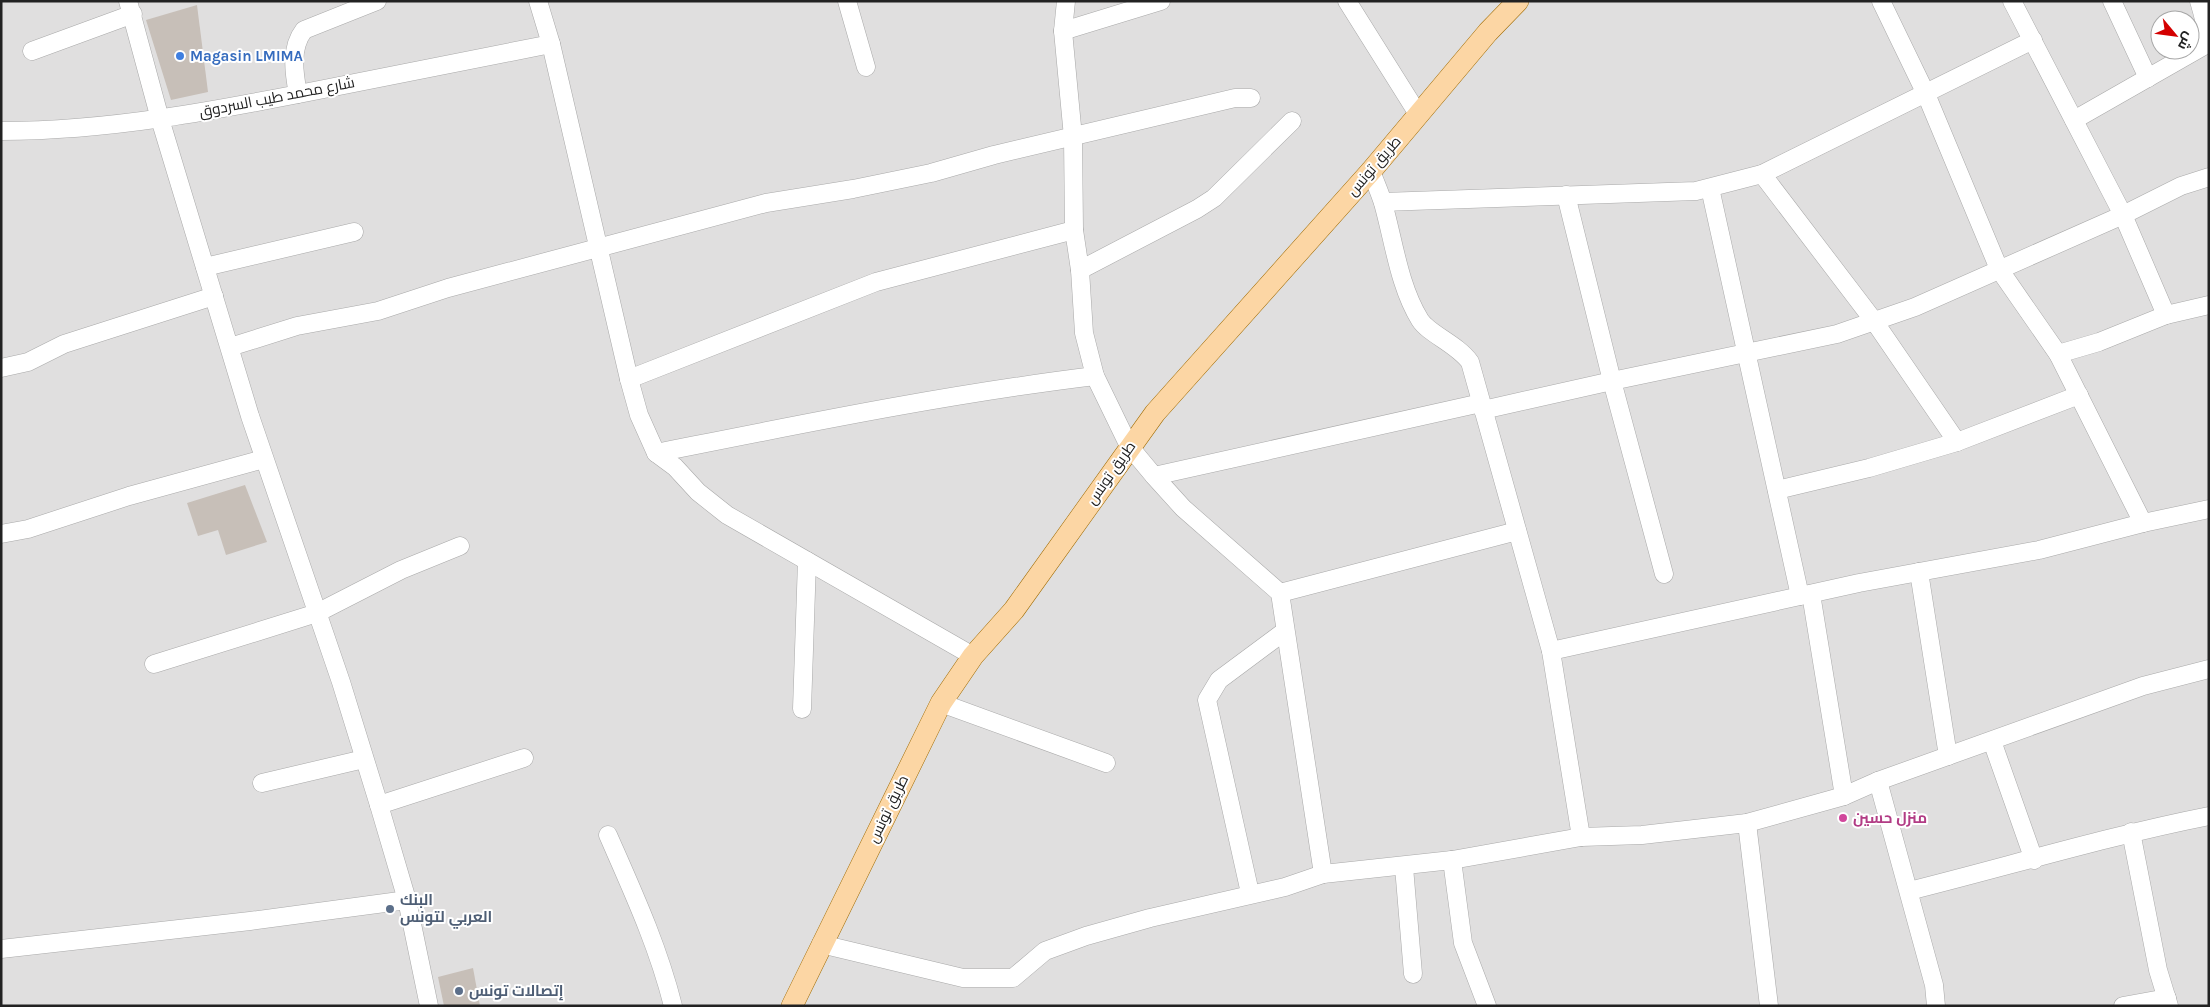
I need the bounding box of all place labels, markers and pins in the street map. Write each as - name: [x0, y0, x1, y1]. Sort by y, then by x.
- place label: Magasin LMIMA: [190, 47, 304, 65]
- marker: Magasin LMIMA: [174, 50, 186, 62]
- place label: منزل حسين: [1853, 809, 1927, 827]
- marker: منزل حسين: [1837, 812, 1849, 824]
- place label: البنك العربي لتونس: [400, 891, 492, 929]
- marker: البنك العربي لتونس: [384, 903, 396, 915]
- place label: إتصالات تونس: [469, 982, 564, 1001]
- marker: إتصالات تونس: [453, 985, 465, 997]

